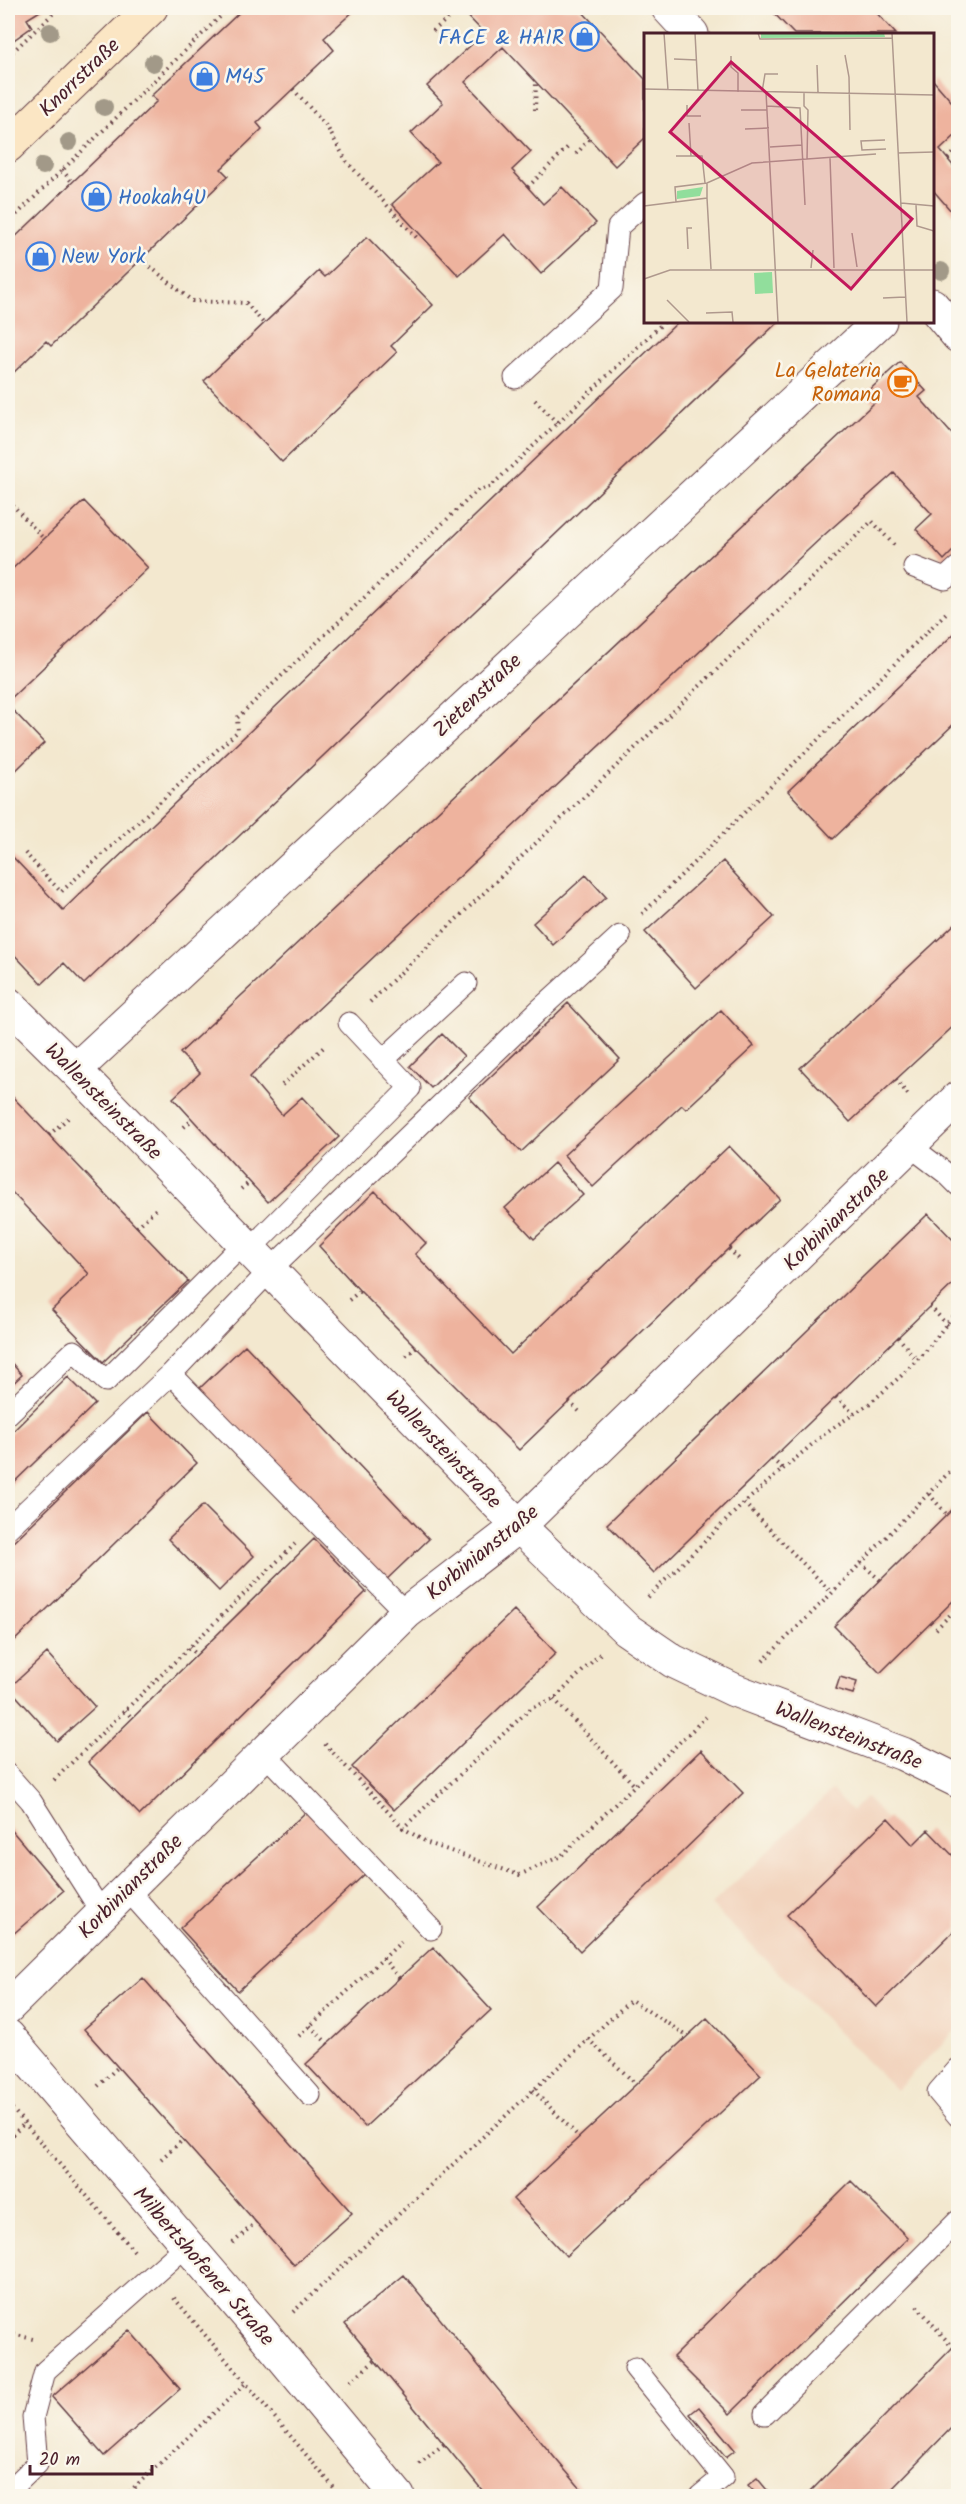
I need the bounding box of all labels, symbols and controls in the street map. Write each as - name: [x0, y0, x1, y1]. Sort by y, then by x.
- shop icon: FACE & HAIR: [569, 21, 601, 53]
- place label: FACE & HAIR: [438, 22, 564, 55]
- street label: Knorrstraße: [32, 30, 129, 126]
- inset map: [644, 33, 933, 322]
- shop icon: M45: [188, 60, 220, 92]
- place label: M45: [225, 61, 266, 94]
- shop icon: Hookah4U: [81, 181, 113, 213]
- place label: Hookah4U: [118, 182, 206, 215]
- shop icon: New York: [24, 240, 56, 272]
- place label: New York: [61, 241, 146, 274]
- place label: La Gelateria Romana: [775, 355, 881, 412]
- cafe icon: La Gelateria Romana: [886, 366, 918, 398]
- street label: Zietenstraße: [426, 646, 531, 746]
- street label: Wallensteinstraße: [36, 1035, 170, 1169]
- street label: Korbinianstraße: [776, 1160, 898, 1280]
- street label: Wallensteinstraße: [377, 1383, 509, 1518]
- street label: Korbinianstraße: [419, 1497, 547, 1609]
- street label: Wallensteinstraße: [770, 1693, 927, 1780]
- street label: Korbinianstraße: [71, 1826, 192, 1947]
- street label: Milbertshofener Straße: [124, 2179, 282, 2355]
- scale bar: [30, 2438, 152, 2476]
- text: 20 m: [39, 2446, 80, 2475]

